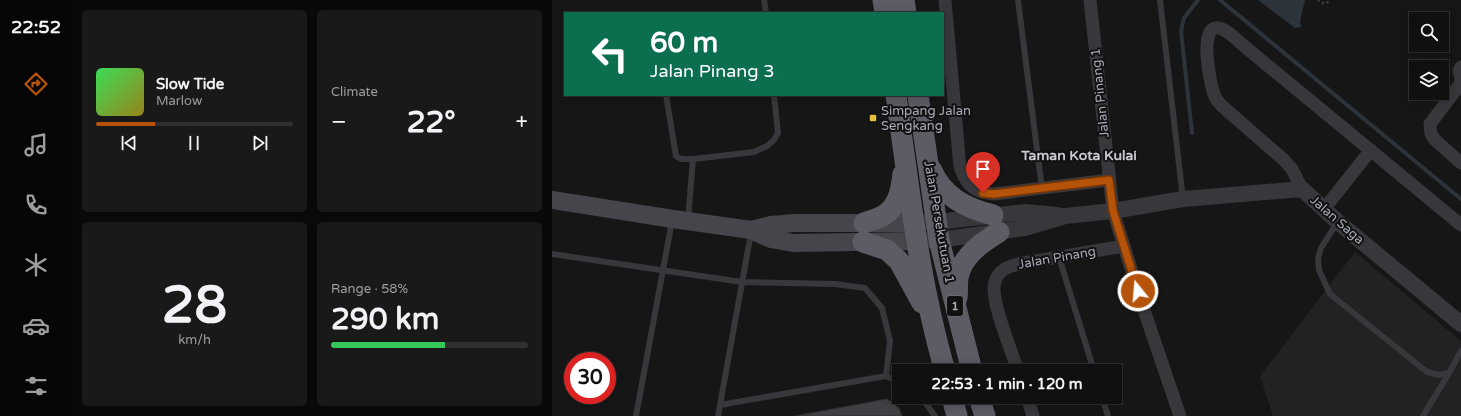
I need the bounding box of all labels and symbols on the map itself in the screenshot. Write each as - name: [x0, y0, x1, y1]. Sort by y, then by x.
- street label: Jalan Pinang 1: [1087, 47, 1113, 139]
- place label: Simpang Jalan Sengkang: [881, 103, 971, 134]
- marker: Simpang Jalan Sengkang: [868, 113, 878, 123]
- district label: Taman Kota Kulai: [1020, 147, 1137, 164]
- pin: [966, 152, 1000, 193]
- street label: Jalan Persekutuan 1: [920, 159, 958, 285]
- street label: Jalan Saga: [1307, 192, 1367, 248]
- street label: Jalan Pinang: [1017, 243, 1097, 273]
- position arrow: [1117, 270, 1159, 312]
- road number: 1: [947, 296, 963, 316]
- speed limit sign: 30: [564, 352, 616, 404]

